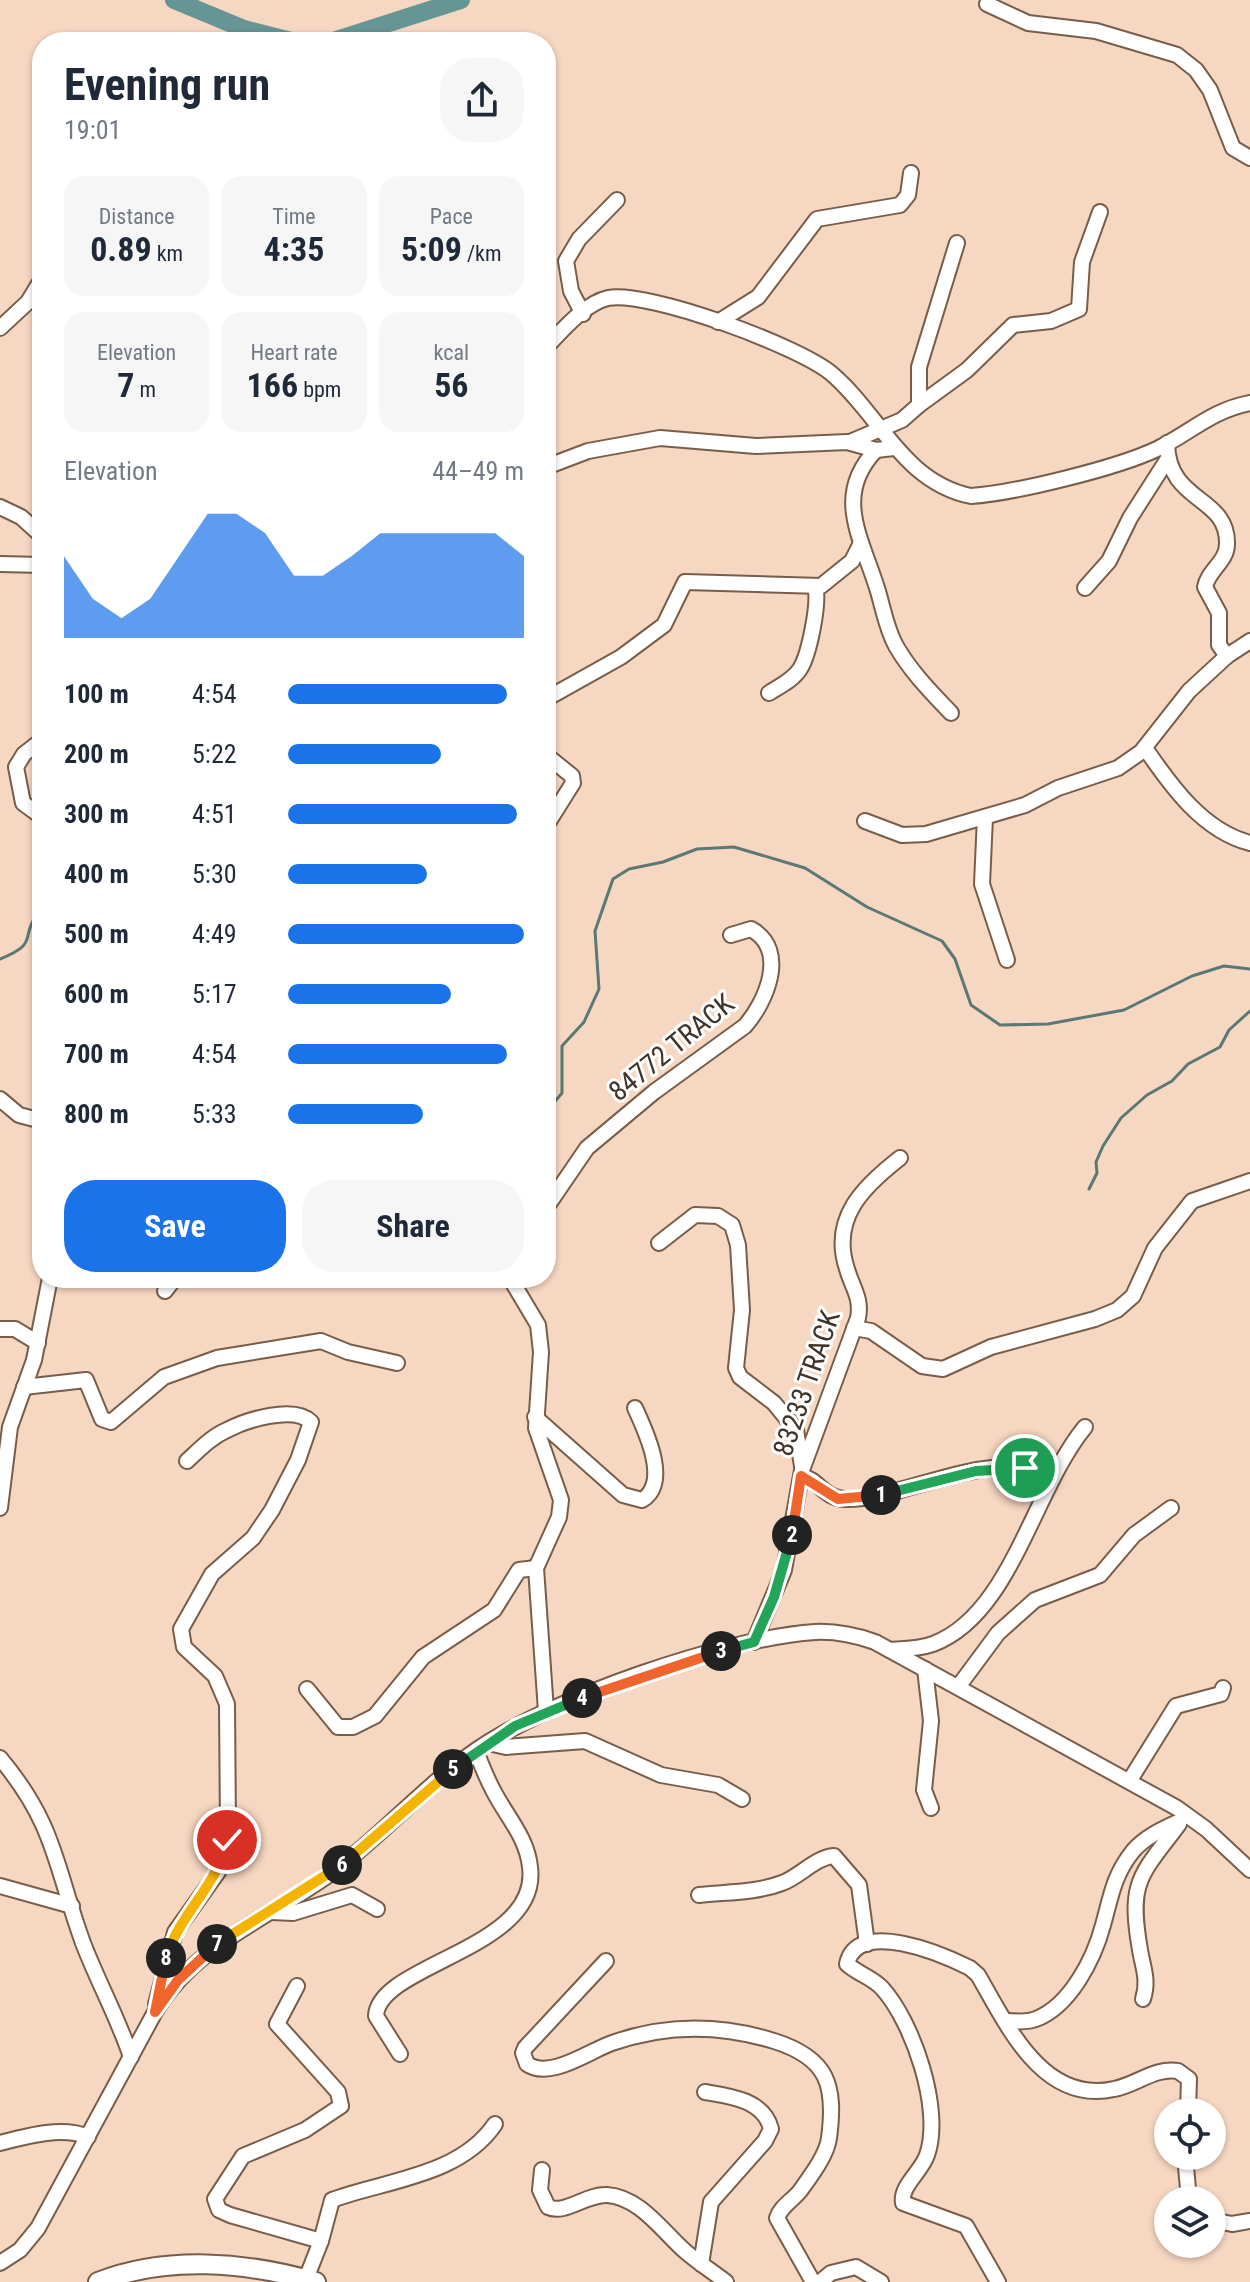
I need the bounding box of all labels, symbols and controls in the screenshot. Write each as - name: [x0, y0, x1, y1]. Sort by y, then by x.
- button: share: [440, 58, 524, 142]
- text: Evening run: [64, 59, 270, 111]
- text: 19:01: [64, 115, 121, 145]
- text: Distance: [99, 204, 175, 229]
- text: Time: [272, 204, 316, 229]
- text: Pace: [430, 204, 473, 229]
- text: 0.89: [90, 229, 152, 269]
- text: 4:35: [264, 229, 324, 269]
- text: 5:09: [401, 229, 462, 269]
- text: km: [152, 241, 183, 266]
- text: /km: [462, 241, 502, 266]
- text: Elevation: [97, 340, 176, 365]
- text: Heart rate: [251, 340, 337, 365]
- text: kcal: [434, 340, 469, 365]
- text: 7: [117, 365, 134, 405]
- text: 166: [247, 365, 298, 405]
- text: 56: [434, 365, 469, 405]
- text: m: [134, 377, 156, 402]
- text: bpm: [298, 377, 341, 402]
- text: Elevation: [64, 456, 158, 486]
- text: 44–49 m: [432, 456, 524, 486]
- text: 100 m: [64, 679, 129, 709]
- text: 4:54: [192, 679, 237, 709]
- text: 200 m: [64, 739, 129, 769]
- text: 5:22: [192, 739, 237, 769]
- text: 300 m: [64, 799, 129, 829]
- text: 4:51: [192, 799, 237, 829]
- text: 400 m: [64, 859, 129, 889]
- text: 5:30: [192, 859, 237, 889]
- text: 500 m: [64, 919, 129, 949]
- text: 4:49: [192, 919, 237, 949]
- text: 600 m: [64, 979, 129, 1009]
- text: 5:17: [192, 979, 237, 1009]
- street label: 84772 TRACK: [602, 986, 741, 1108]
- text: 700 m: [64, 1039, 129, 1069]
- text: 4:54: [192, 1039, 237, 1069]
- text: 800 m: [64, 1099, 129, 1129]
- text: 5:33: [192, 1099, 237, 1129]
- button: Save: [64, 1180, 286, 1272]
- button: Share: [302, 1180, 524, 1272]
- street label: 83233 TRACK: [766, 1305, 847, 1460]
- pin: [991, 1434, 1059, 1502]
- icon: arrive: [1003, 1446, 1047, 1490]
- pin: 1: [861, 1475, 901, 1515]
- text: 1: [875, 1482, 887, 1507]
- pin: 2: [772, 1515, 812, 1555]
- text: 2: [786, 1522, 798, 1547]
- pin: 3: [701, 1631, 741, 1671]
- text: 3: [715, 1638, 727, 1663]
- pin: 4: [562, 1678, 602, 1718]
- text: 4: [576, 1685, 588, 1710]
- pin: 5: [433, 1749, 473, 1789]
- text: 5: [447, 1756, 459, 1781]
- pin: [193, 1806, 261, 1874]
- icon: check: [205, 1818, 249, 1862]
- pin: 6: [322, 1845, 362, 1885]
- text: 6: [336, 1852, 348, 1877]
- pin: 7: [197, 1924, 237, 1964]
- text: 7: [211, 1931, 223, 1956]
- pin: 8: [146, 1938, 186, 1978]
- text: 8: [160, 1945, 172, 1970]
- map controls: [1154, 2098, 1226, 2258]
- button: locate: [1154, 2098, 1226, 2170]
- button: layers: [1154, 2186, 1226, 2258]

